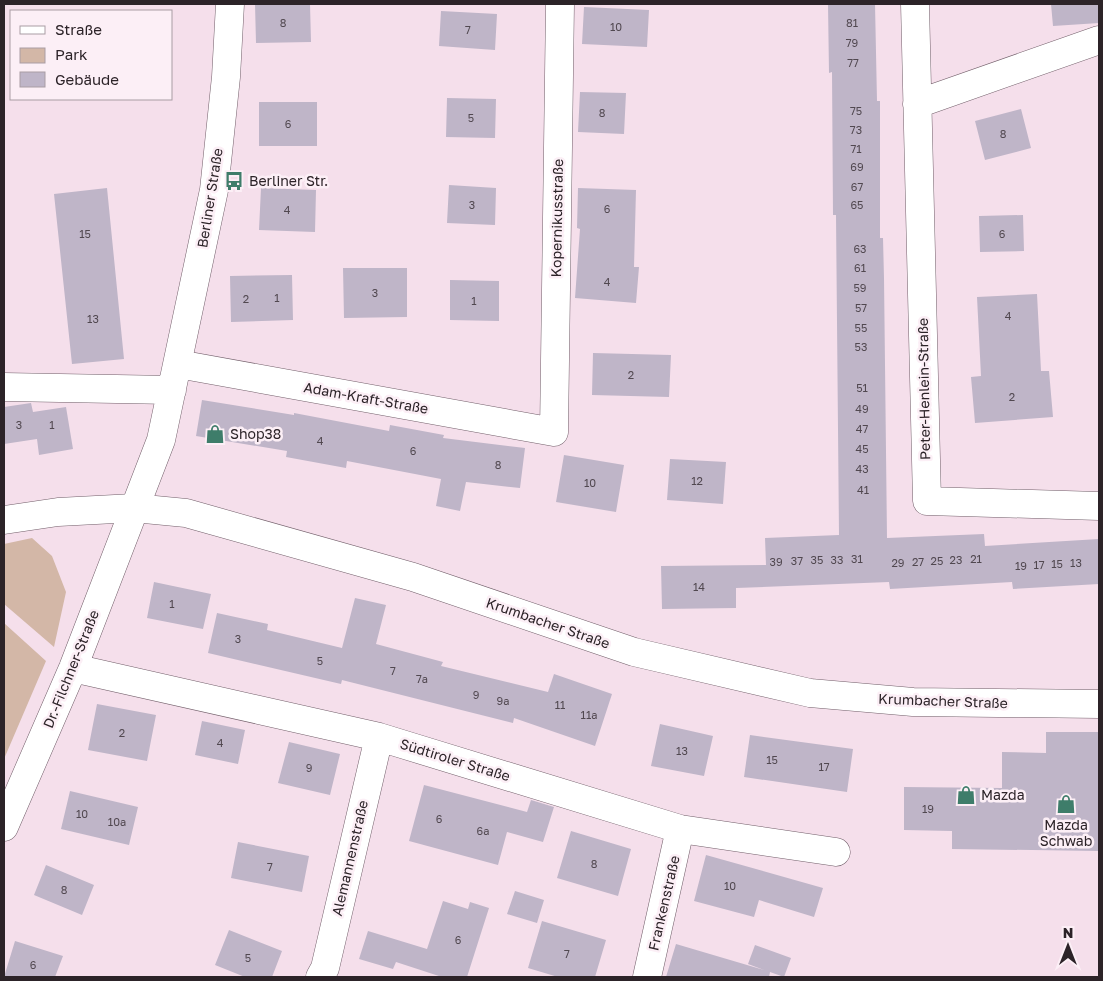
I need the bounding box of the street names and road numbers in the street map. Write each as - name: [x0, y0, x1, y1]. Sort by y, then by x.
- street label: Berliner Straße: [193, 147, 226, 249]
- street label: Kopernikusstraße: [547, 159, 566, 277]
- street label: Peter-Henlein-Straße: [914, 318, 933, 460]
- street label: Adam-Kraft-Straße: [303, 378, 430, 417]
- street label: Krumbacher Straße: [484, 593, 612, 652]
- street label: Dr.-Filchner-Straße: [39, 607, 102, 730]
- street label: Krumbacher Straße: [878, 690, 1008, 711]
- street label: Südtiroler Straße: [398, 735, 512, 784]
- street label: Alemannenstraße: [328, 798, 371, 917]
- street label: Frankenstraße: [644, 854, 683, 952]

